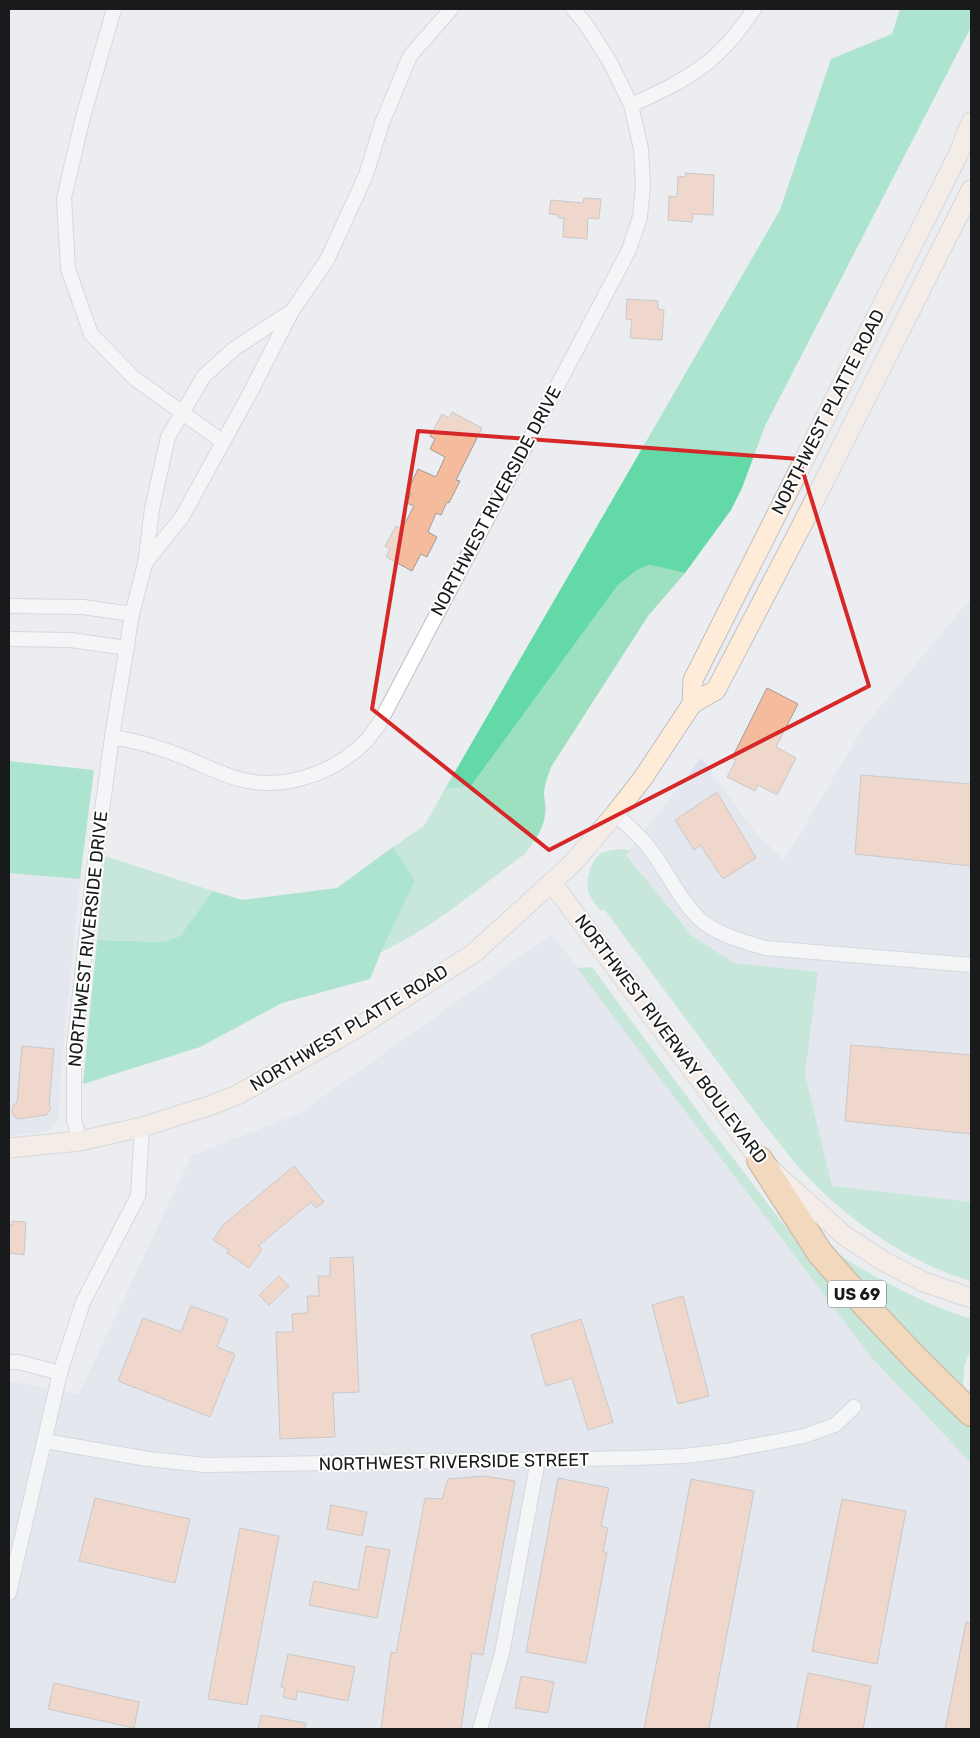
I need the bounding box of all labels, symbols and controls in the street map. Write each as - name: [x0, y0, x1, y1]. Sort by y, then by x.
- street label: NORTHWEST PLATTE ROAD: [767, 306, 889, 518]
- street label: NORTHWEST RIVERSIDE DRIVE: [426, 382, 566, 620]
- street label: NORTHWEST RIVERSIDE DRIVE: [64, 810, 112, 1068]
- street label: NORTHWEST RIVERWAY BOULEVARD: [570, 910, 772, 1168]
- street label: NORTHWEST PLATTE ROAD: [246, 960, 452, 1096]
- road number: US 69: [828, 1280, 886, 1308]
- street label: NORTHWEST RIVERSIDE STREET: [318, 1449, 590, 1475]

